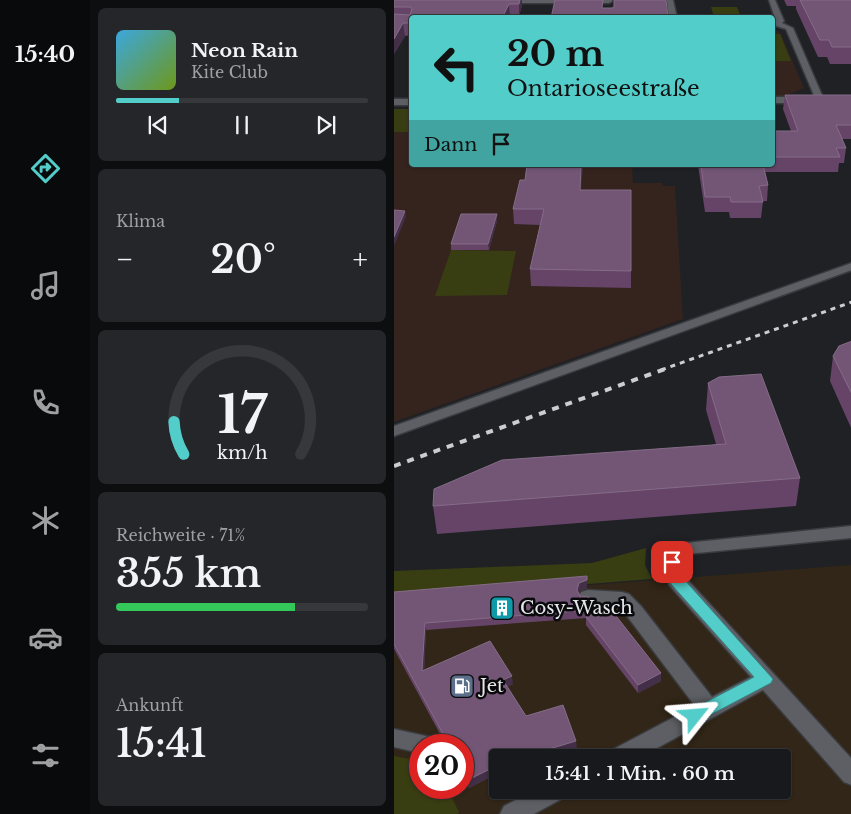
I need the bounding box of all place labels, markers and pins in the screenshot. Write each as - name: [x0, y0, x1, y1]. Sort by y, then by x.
- pin: [651, 541, 693, 583]
- building icon: Cosy-Wasch: [489, 595, 515, 621]
- place label: Cosy-Wasch: [520, 597, 633, 619]
- fuel station icon: Jet: [449, 673, 475, 699]
- place label: Jet: [478, 675, 504, 697]

